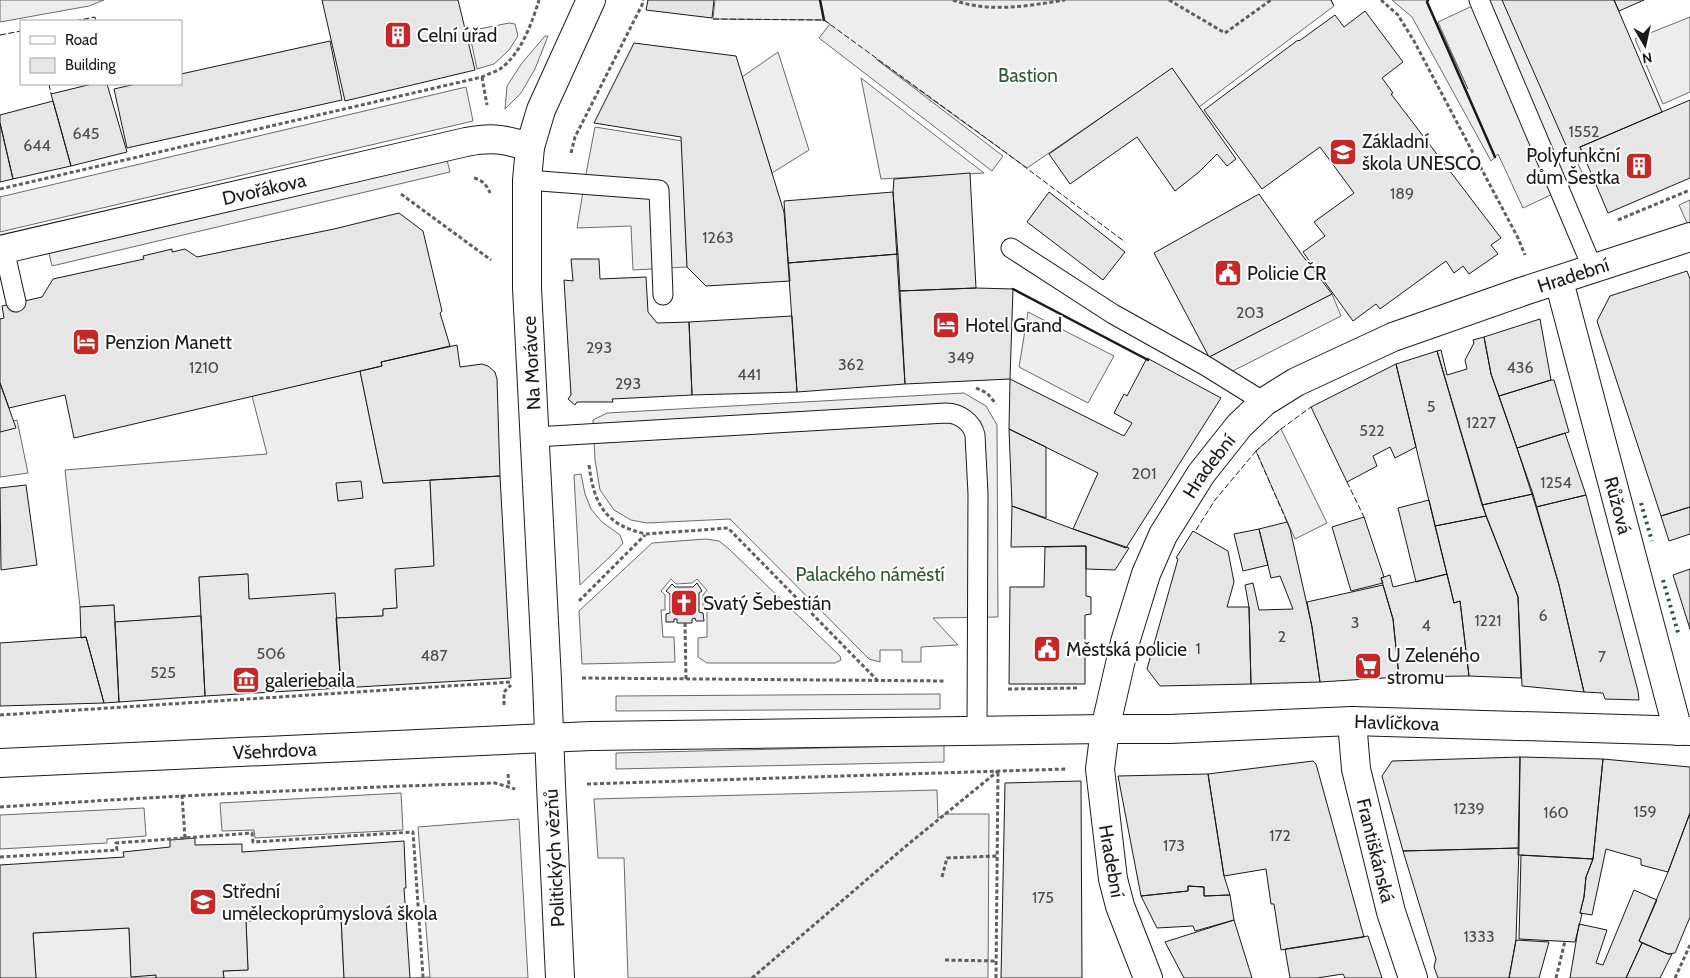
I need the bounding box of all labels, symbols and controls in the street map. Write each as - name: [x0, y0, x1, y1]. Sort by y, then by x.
- legend: [20, 20, 182, 85]
- building icon: Celní úřad: [383, 20, 413, 50]
- north arrow: [1620, 20, 1670, 70]
- place label: Celní úřad: [417, 24, 497, 47]
- text: Road: [65, 31, 98, 49]
- text: N: [1641, 48, 1653, 68]
- text: Building: [65, 56, 116, 74]
- park label: Bastion: [998, 64, 1058, 87]
- house number: 1552: [1569, 122, 1599, 141]
- house number: 645: [73, 124, 100, 143]
- place label: Základní škola UNESCO: [1362, 130, 1481, 175]
- house number: 644: [23, 136, 51, 155]
- school or university icon: Základní škola UNESCO: [1328, 137, 1358, 167]
- place label: Polyfunkční dům Šestka: [1526, 144, 1620, 189]
- building icon: Polyfunkční dům Šestka: [1624, 151, 1654, 181]
- street label: Dvořákova: [220, 168, 308, 210]
- house number: 189: [1390, 184, 1414, 203]
- house number: 1263: [702, 228, 734, 247]
- street label: Hradební: [1535, 253, 1612, 298]
- public building icon: Policie ČR: [1213, 258, 1243, 288]
- place label: Policie ČR: [1247, 261, 1327, 285]
- house number: 203: [1236, 303, 1264, 322]
- hotel icon: Hotel Grand: [931, 310, 961, 340]
- place label: Hotel Grand: [965, 314, 1062, 337]
- street label: Na Morávce: [518, 315, 545, 411]
- hotel icon: Penzion Manett: [71, 327, 101, 357]
- place label: Penzion Manett: [105, 331, 232, 354]
- house number: 293: [586, 338, 612, 357]
- house number: 349: [948, 348, 975, 367]
- house number: 362: [838, 355, 864, 374]
- house number: 1210: [189, 358, 219, 377]
- house number: 436: [1507, 358, 1534, 377]
- house number: 441: [737, 365, 761, 384]
- house number: 293: [615, 374, 641, 393]
- house number: 5: [1427, 397, 1435, 416]
- house number: 1227: [1466, 413, 1496, 432]
- house number: 522: [1359, 421, 1385, 440]
- street label: Hradební: [1178, 430, 1240, 502]
- house number: 201: [1132, 464, 1156, 483]
- house number: 1254: [1540, 473, 1572, 492]
- street label: Růžová: [1599, 474, 1636, 537]
- park label: Palackého náměstí: [795, 563, 945, 586]
- church icon: Svatý Šebestián: [669, 588, 699, 618]
- place label: Svatý Šebestián: [703, 591, 831, 615]
- house number: 6: [1538, 606, 1548, 625]
- house number: 1221: [1474, 611, 1502, 630]
- house number: 3: [1351, 613, 1359, 632]
- house number: 4: [1421, 616, 1431, 635]
- house number: 2: [1278, 627, 1286, 646]
- public building icon: Městská policie: [1032, 634, 1062, 664]
- place label: Městská policie: [1066, 638, 1187, 661]
- house number: 1: [1195, 639, 1201, 658]
- house number: 506: [257, 644, 285, 663]
- place label: U Zeleného stromu: [1387, 644, 1480, 689]
- house number: 487: [421, 646, 448, 665]
- house number: 7: [1598, 647, 1606, 666]
- supermarket icon: U Zeleného stromu: [1353, 651, 1383, 681]
- house number: 525: [150, 663, 176, 682]
- museum icon: galeriebaila: [231, 665, 261, 695]
- place label: galeriebaila: [265, 669, 355, 692]
- street label: Havlíčkova: [1354, 710, 1440, 736]
- street label: Všehrdova: [232, 738, 317, 764]
- street label: Politických vězňů: [539, 788, 570, 928]
- street label: Františkánská: [1352, 796, 1399, 905]
- house number: 1239: [1453, 799, 1485, 818]
- house number: 159: [1634, 802, 1656, 821]
- house number: 160: [1543, 803, 1569, 822]
- street label: Hradební: [1094, 823, 1129, 899]
- house number: 172: [1269, 826, 1291, 845]
- house number: 173: [1163, 836, 1185, 855]
- place label: Střední uměleckoprůmyslová škola: [222, 880, 437, 925]
- school or university icon: Střední uměleckoprůmyslová škola: [188, 887, 218, 917]
- house number: 175: [1032, 888, 1054, 907]
- house number: 1333: [1463, 927, 1495, 946]

